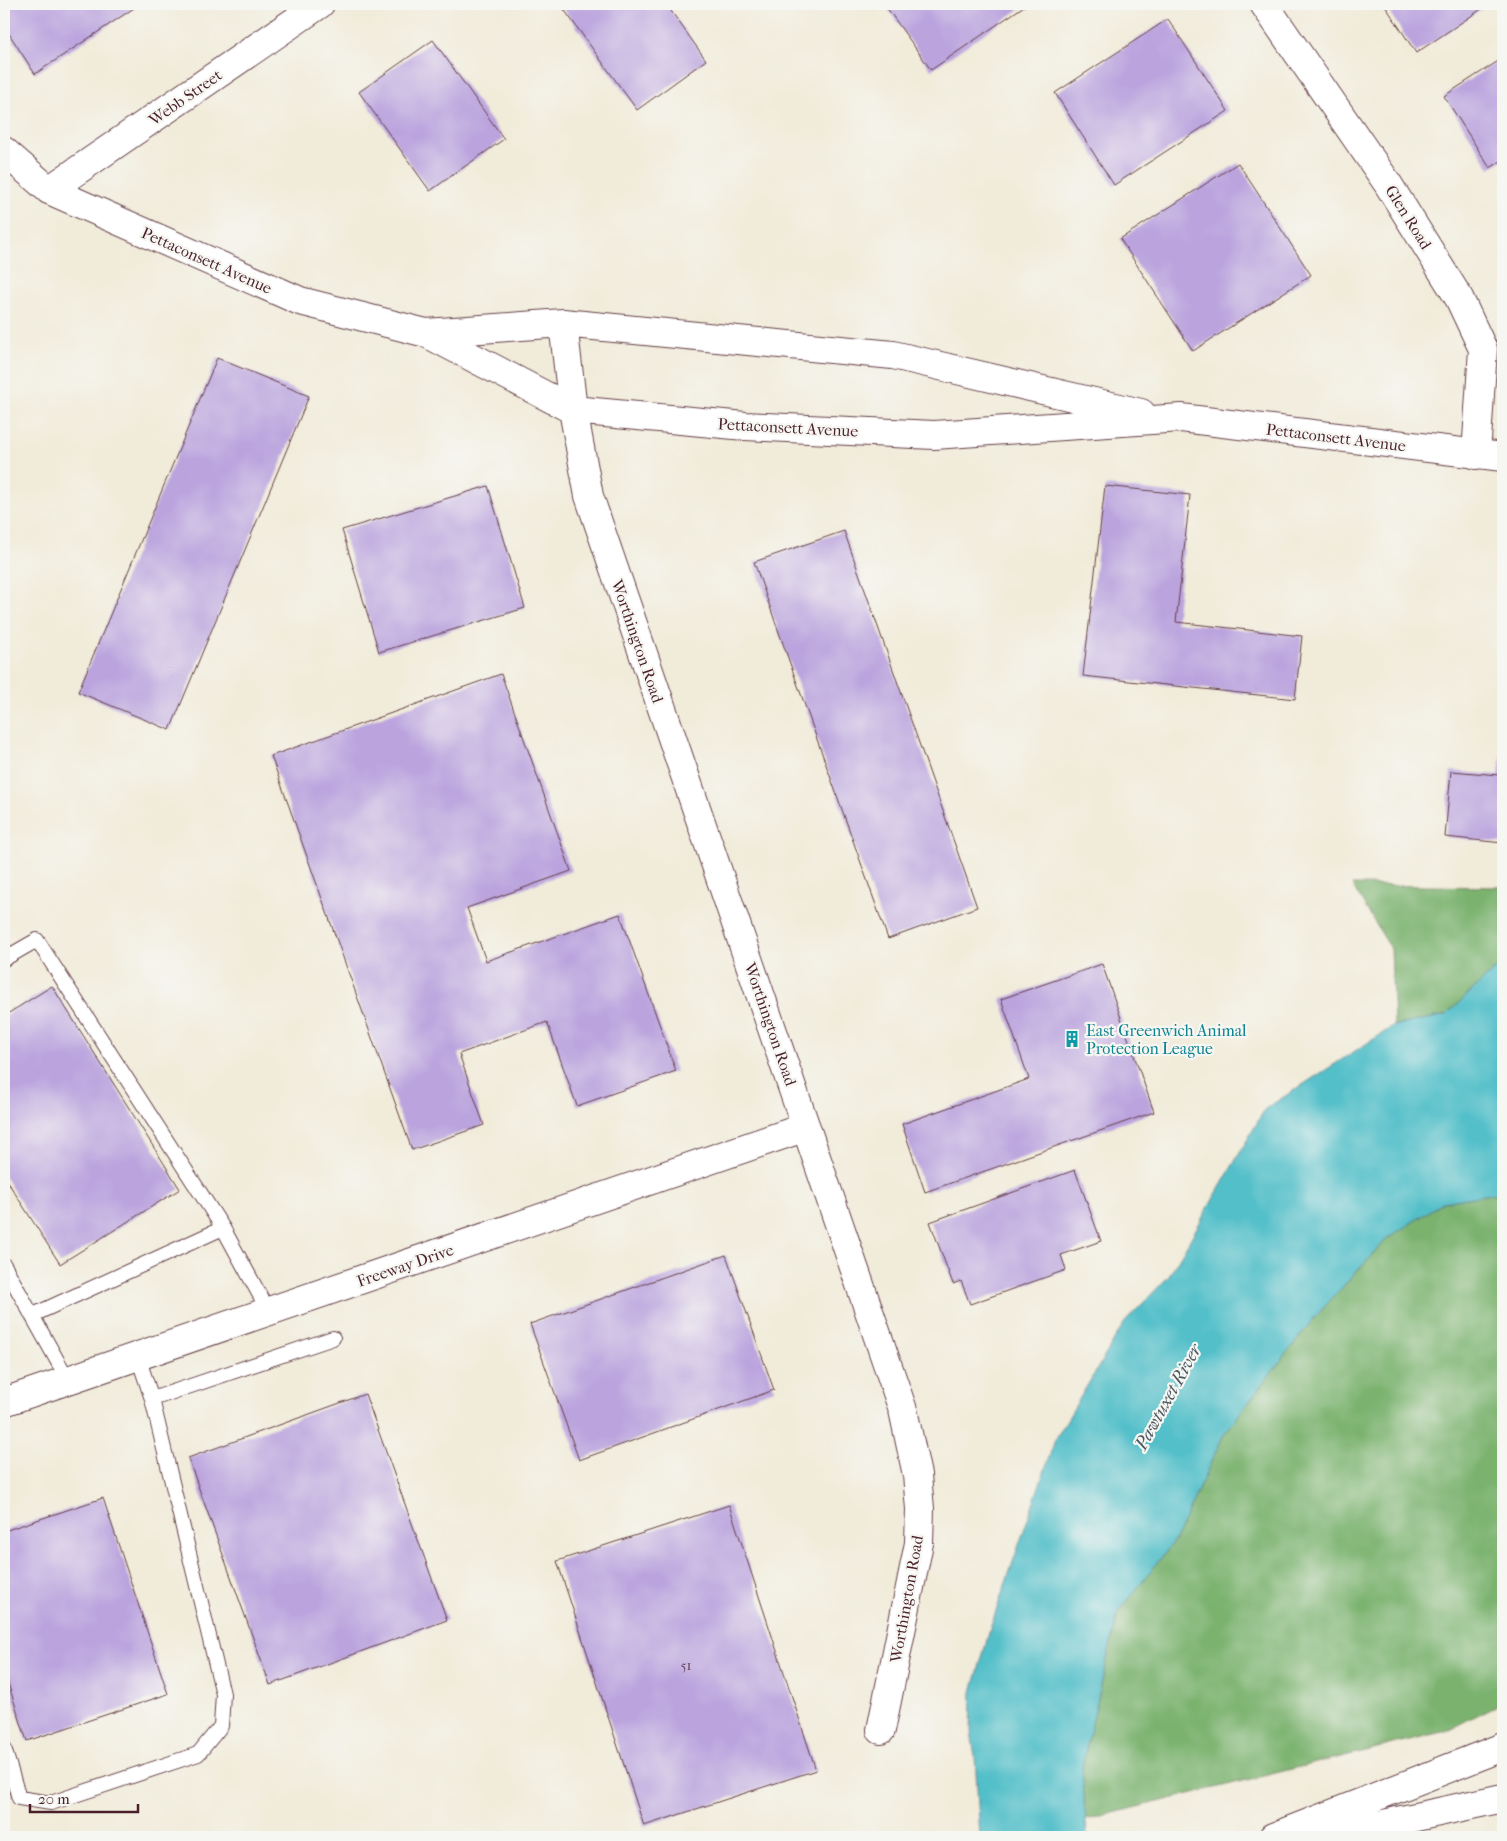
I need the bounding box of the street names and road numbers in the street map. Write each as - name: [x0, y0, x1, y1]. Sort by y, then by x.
- street label: Webb Street: [144, 65, 226, 130]
- street label: Glen Road: [1381, 182, 1436, 253]
- street label: Pettaconsett Avenue: [139, 223, 275, 298]
- street label: Pettaconsett Avenue: [717, 414, 859, 441]
- street label: Pettaconsett Avenue: [1265, 419, 1407, 456]
- street label: Worthington Road: [607, 576, 668, 706]
- street label: Worthington Road: [740, 959, 801, 1089]
- street label: Freeway Drive: [354, 1240, 456, 1291]
- street label: Worthington Road: [886, 1534, 927, 1665]

